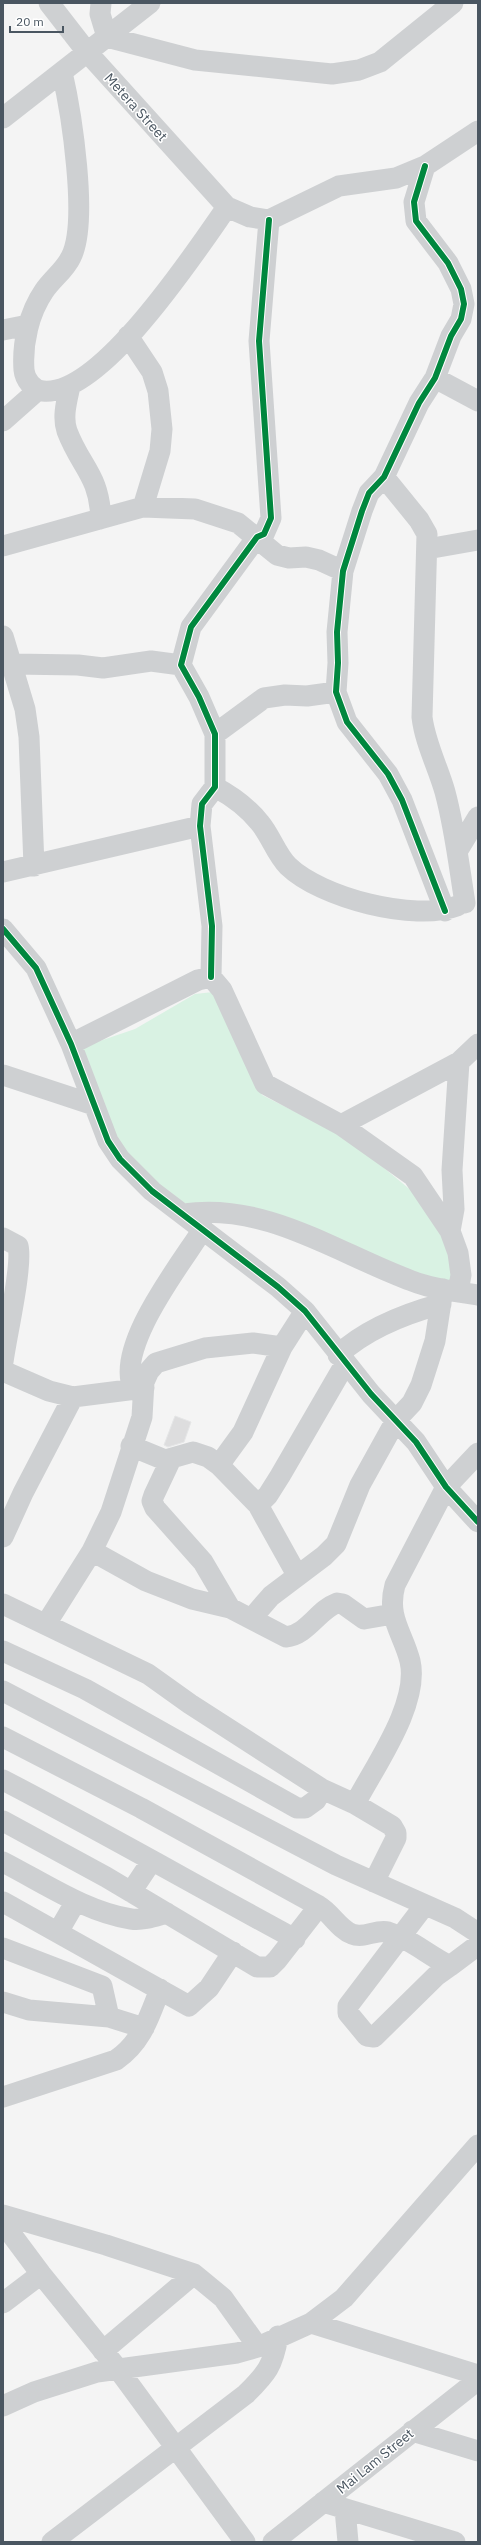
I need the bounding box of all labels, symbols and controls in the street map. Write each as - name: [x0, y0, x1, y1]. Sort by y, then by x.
- scale bar: [10, 8, 63, 34]
- text: 20 m: [16, 14, 44, 29]
- street label: Metera Street: [101, 69, 171, 145]
- street label: Mai Lam Street: [333, 2424, 417, 2498]

